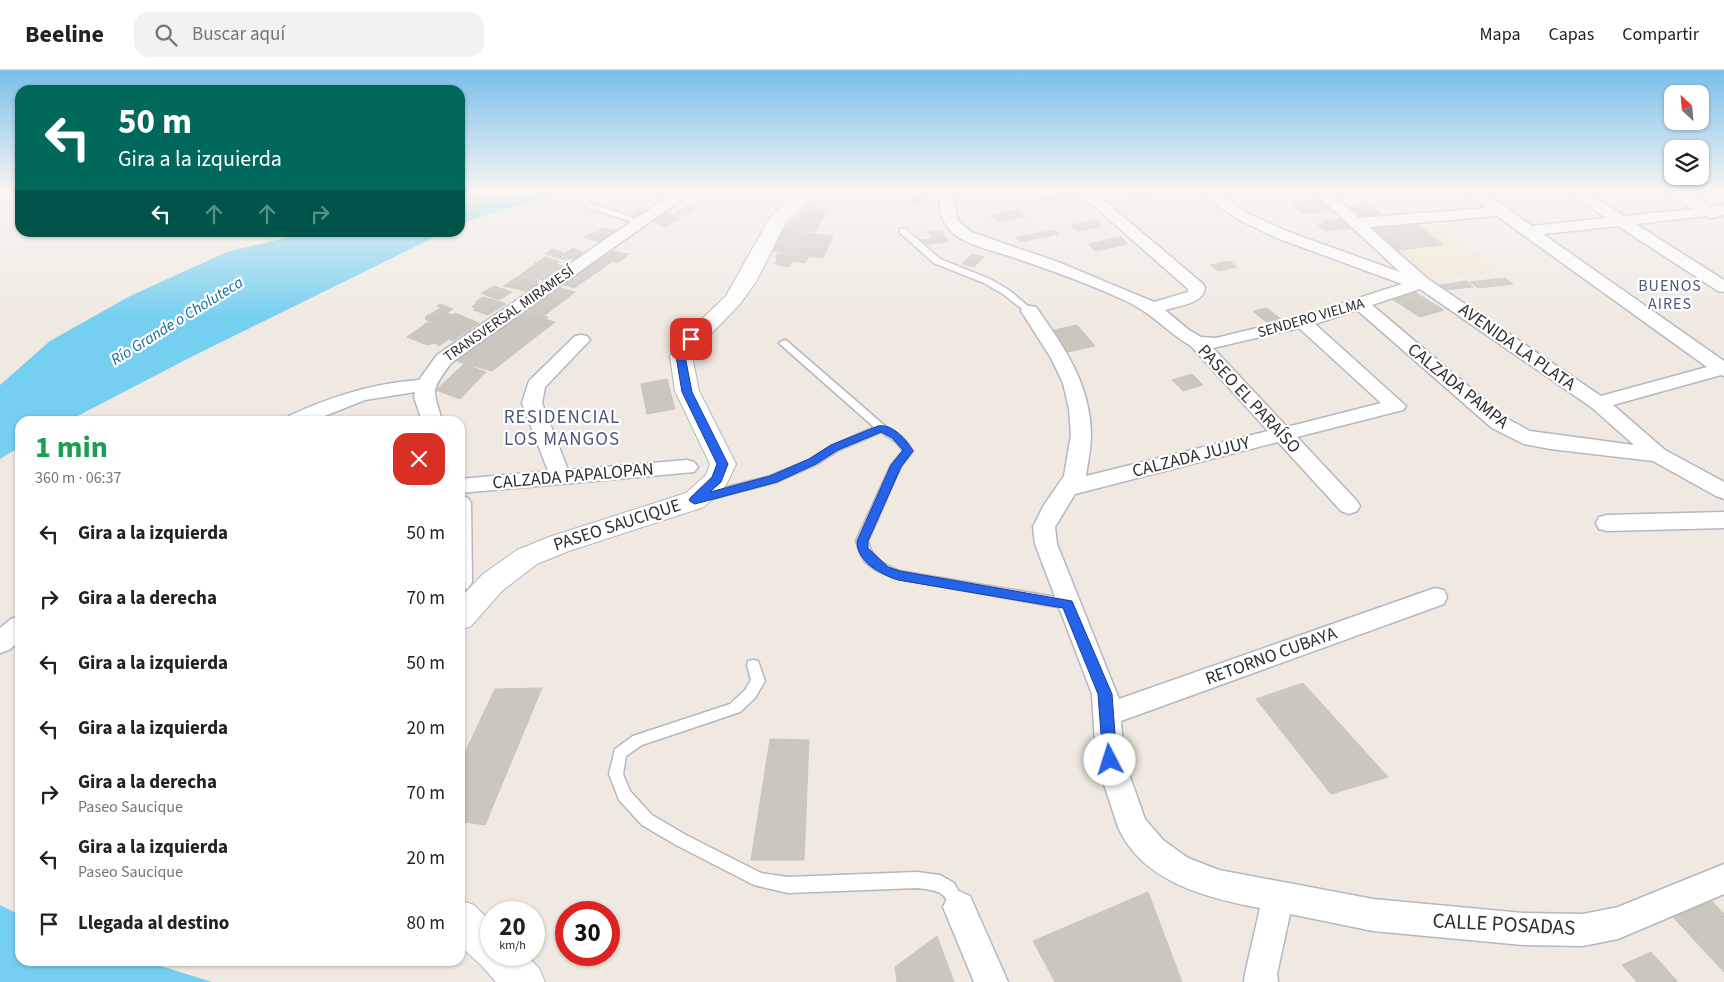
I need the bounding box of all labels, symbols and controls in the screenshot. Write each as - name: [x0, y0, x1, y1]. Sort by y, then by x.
- search box: [134, 12, 484, 57]
- text: Beeline: [25, 17, 104, 52]
- icon: search: [152, 21, 180, 49]
- text: Buscar aquí: [192, 21, 285, 48]
- text: Mapa: [1480, 22, 1521, 47]
- text: Capas: [1549, 22, 1594, 47]
- text: Compartir: [1622, 22, 1699, 47]
- north arrow: [1664, 85, 1709, 130]
- map controls: [1664, 85, 1709, 185]
- text: 50 m: [118, 97, 192, 147]
- icon: left: [35, 105, 100, 170]
- button: layers: [1664, 140, 1709, 185]
- text: Gira a la izquierda: [118, 143, 282, 175]
- icon: left: [147, 200, 175, 228]
- icon: ahead: [200, 200, 228, 228]
- icon: ahead: [253, 200, 281, 228]
- icon: right: [306, 200, 334, 228]
- street label: TRANSVERSAL MIRAMESÍ: [439, 260, 579, 367]
- water label: Río Grande o Choluteca: [107, 271, 248, 371]
- district label: BUENOS AIRES: [1638, 275, 1702, 315]
- street label: SENDERO VIELMA: [1255, 292, 1368, 343]
- street label: AVENIDA LA PLATA: [1453, 297, 1581, 397]
- pin: [670, 318, 712, 360]
- icon: arrive: [677, 325, 705, 353]
- street label: CALZADA PAMPA: [1402, 337, 1514, 435]
- street label: PASEO EL PARAÍSO: [1192, 339, 1306, 459]
- district label: RESIDENCIAL LOS MANGOS: [504, 404, 620, 453]
- text: 1 min: [35, 426, 108, 469]
- street label: CALZADA JUJUY: [1130, 430, 1253, 484]
- button: close: [393, 433, 445, 485]
- street label: CALZADA PAPALOPAN: [491, 457, 655, 495]
- text: 360 m · 06:37: [35, 467, 122, 489]
- street label: PASEO SAUCIQUE: [550, 493, 684, 557]
- icon: left: [35, 520, 63, 548]
- text: Gira a la izquierda: [78, 520, 228, 547]
- text: 50 m: [407, 520, 445, 547]
- icon: right: [35, 585, 63, 613]
- text: Gira a la derecha: [78, 585, 217, 612]
- text: 70 m: [407, 585, 445, 612]
- street label: RETORNO CUBAYA: [1202, 621, 1340, 691]
- icon: left: [35, 650, 63, 678]
- text: Gira a la izquierda: [78, 650, 228, 677]
- text: 50 m: [407, 650, 445, 677]
- icon: left: [35, 715, 63, 743]
- text: Gira a la izquierda: [78, 715, 228, 742]
- text: 20 m: [407, 715, 445, 742]
- position arrow: [1083, 733, 1135, 785]
- text: Gira a la derecha: [78, 769, 217, 796]
- icon: right: [35, 780, 63, 808]
- text: 70 m: [407, 780, 445, 807]
- text: Paseo Saucique: [78, 796, 183, 818]
- text: Gira a la izquierda: [78, 834, 228, 861]
- icon: left: [35, 845, 63, 873]
- text: 20 m: [407, 845, 445, 872]
- text: Paseo Saucique: [78, 861, 183, 883]
- speed limit sign: 30: [555, 901, 620, 966]
- street label: CALLE POSADAS: [1432, 905, 1576, 943]
- text: 20: [499, 909, 526, 945]
- icon: arrive: [35, 910, 63, 938]
- text: Llegada al destino: [78, 910, 229, 937]
- text: 80 m: [407, 910, 445, 937]
- text: km/h: [499, 937, 526, 954]

